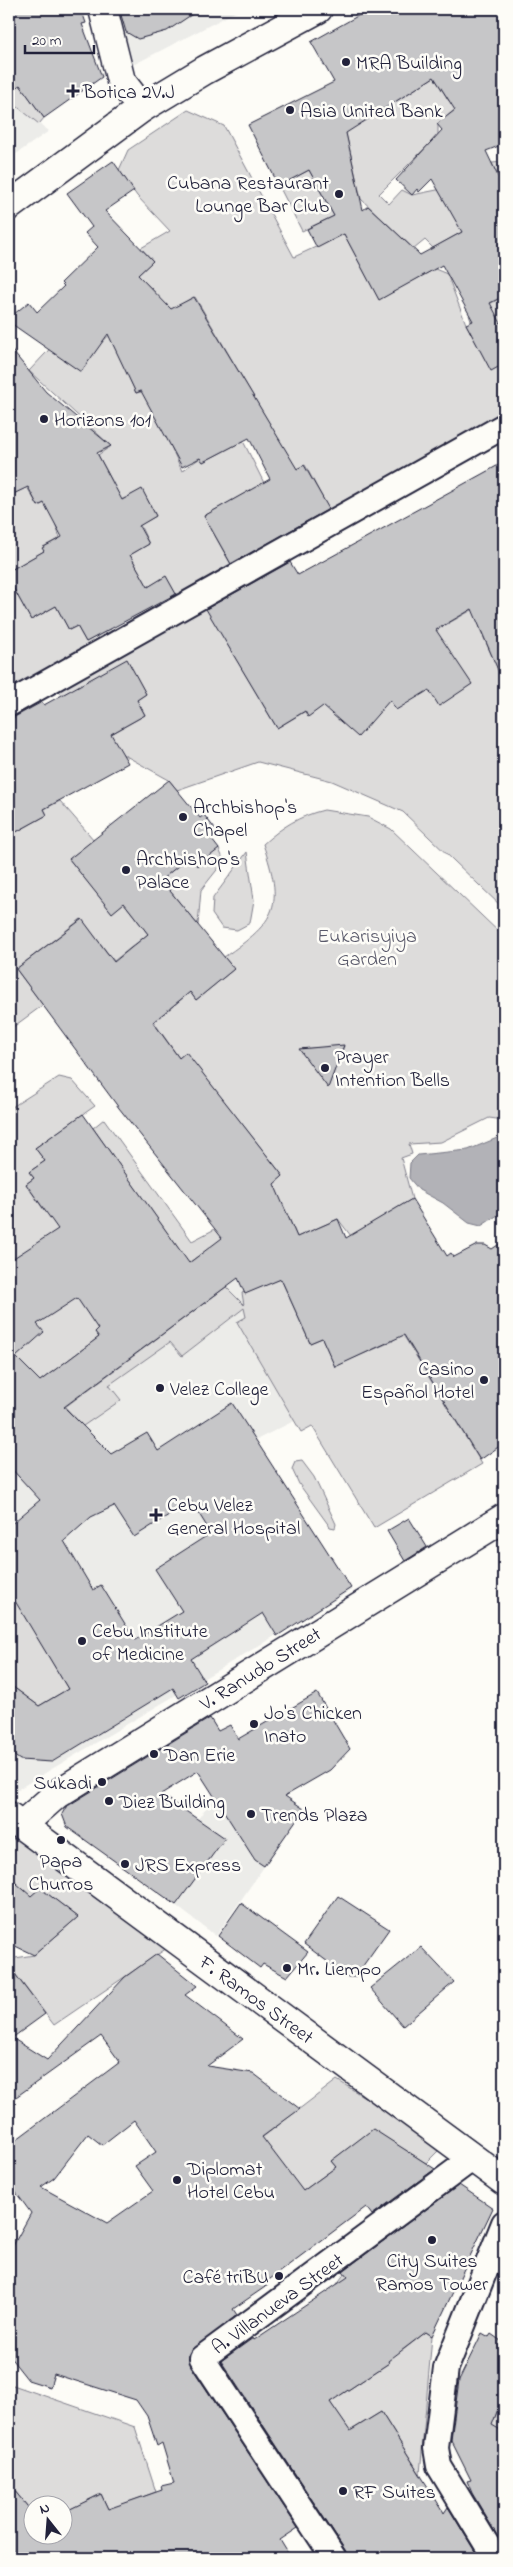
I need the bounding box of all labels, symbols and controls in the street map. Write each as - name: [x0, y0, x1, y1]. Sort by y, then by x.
- scale bar: [25, 22, 94, 54]
- text: 20 m: [32, 30, 62, 52]
- place label: MRA Building: [356, 50, 462, 80]
- marker: MRA Building: [340, 56, 352, 68]
- place label: Botica 2V.J: [82, 79, 175, 108]
- marker: Botica 2V.J: [67, 85, 79, 97]
- place label: Asia United Bank: [300, 98, 443, 127]
- marker: Asia United Bank: [284, 104, 296, 116]
- place label: Cubana Restaurant Lounge Bar Club: [167, 170, 329, 223]
- marker: Cubana Restaurant Lounge Bar Club: [333, 188, 345, 200]
- place label: Horizons 101: [54, 407, 151, 436]
- marker: Horizons 101: [38, 413, 50, 425]
- place label: Archbishop's Chapel: [193, 794, 297, 846]
- marker: Archbishop's Chapel: [177, 811, 189, 823]
- place label: Archbishop's Palace: [136, 846, 240, 898]
- marker: Archbishop's Palace: [120, 864, 132, 876]
- park label: Eukarisyiya Garden: [317, 923, 417, 975]
- place label: Prayer Intention Bells: [335, 1044, 450, 1096]
- marker: Prayer Intention Bells: [319, 1062, 331, 1074]
- place label: Casino Español Hotel: [361, 1356, 474, 1408]
- marker: Casino Español Hotel: [478, 1374, 490, 1386]
- place label: Velez College: [169, 1376, 269, 1406]
- marker: Velez College: [154, 1382, 166, 1394]
- place label: Cebu Velez General Hospital: [167, 1492, 300, 1544]
- marker: Cebu Velez General Hospital: [149, 1508, 163, 1522]
- place label: Cebu Institute of Medicine: [92, 1618, 208, 1670]
- street label: V. Ranudo Street: [194, 1621, 328, 1720]
- marker: Cebu Institute of Medicine: [76, 1635, 88, 1647]
- place label: Jo's Chicken Inato: [264, 1700, 362, 1752]
- marker: Jo's Chicken Inato: [248, 1718, 260, 1730]
- place label: Dan Erie: [163, 1742, 235, 1771]
- marker: Dan Erie: [148, 1748, 160, 1760]
- place label: Sukadi: [33, 1770, 92, 1799]
- marker: Sukadi: [96, 1776, 108, 1788]
- place label: Diez Building: [118, 1789, 225, 1819]
- marker: Diez Building: [103, 1795, 115, 1807]
- place label: Trends Plaza: [261, 1802, 368, 1831]
- marker: Trends Plaza: [245, 1808, 257, 1820]
- marker: Papa Churros: [55, 1834, 67, 1846]
- place label: Papa Churros: [29, 1848, 93, 1900]
- place label: JRS Express: [135, 1852, 241, 1881]
- marker: JRS Express: [119, 1858, 131, 1870]
- street label: F. Ramos Street: [191, 1949, 319, 2053]
- place label: Mr. Liempo: [297, 1956, 381, 1985]
- marker: Mr. Liempo: [281, 1962, 293, 1974]
- place label: Diplomat Hotel Cebu: [186, 2156, 275, 2208]
- marker: Diplomat Hotel Cebu: [171, 2174, 183, 2186]
- marker: City Suites Ramos Tower: [426, 2234, 438, 2246]
- street label: A. Villanueva Street: [206, 2247, 351, 2363]
- place label: City Suites Ramos Tower: [376, 2248, 489, 2300]
- place label: Café triBU: [183, 2264, 269, 2293]
- marker: Café triBU: [273, 2270, 285, 2282]
- place label: RF Suites: [353, 2479, 436, 2508]
- marker: RF Suites: [337, 2485, 349, 2497]
- north arrow: [22, 2494, 72, 2544]
- text: N: [37, 2498, 52, 2520]

